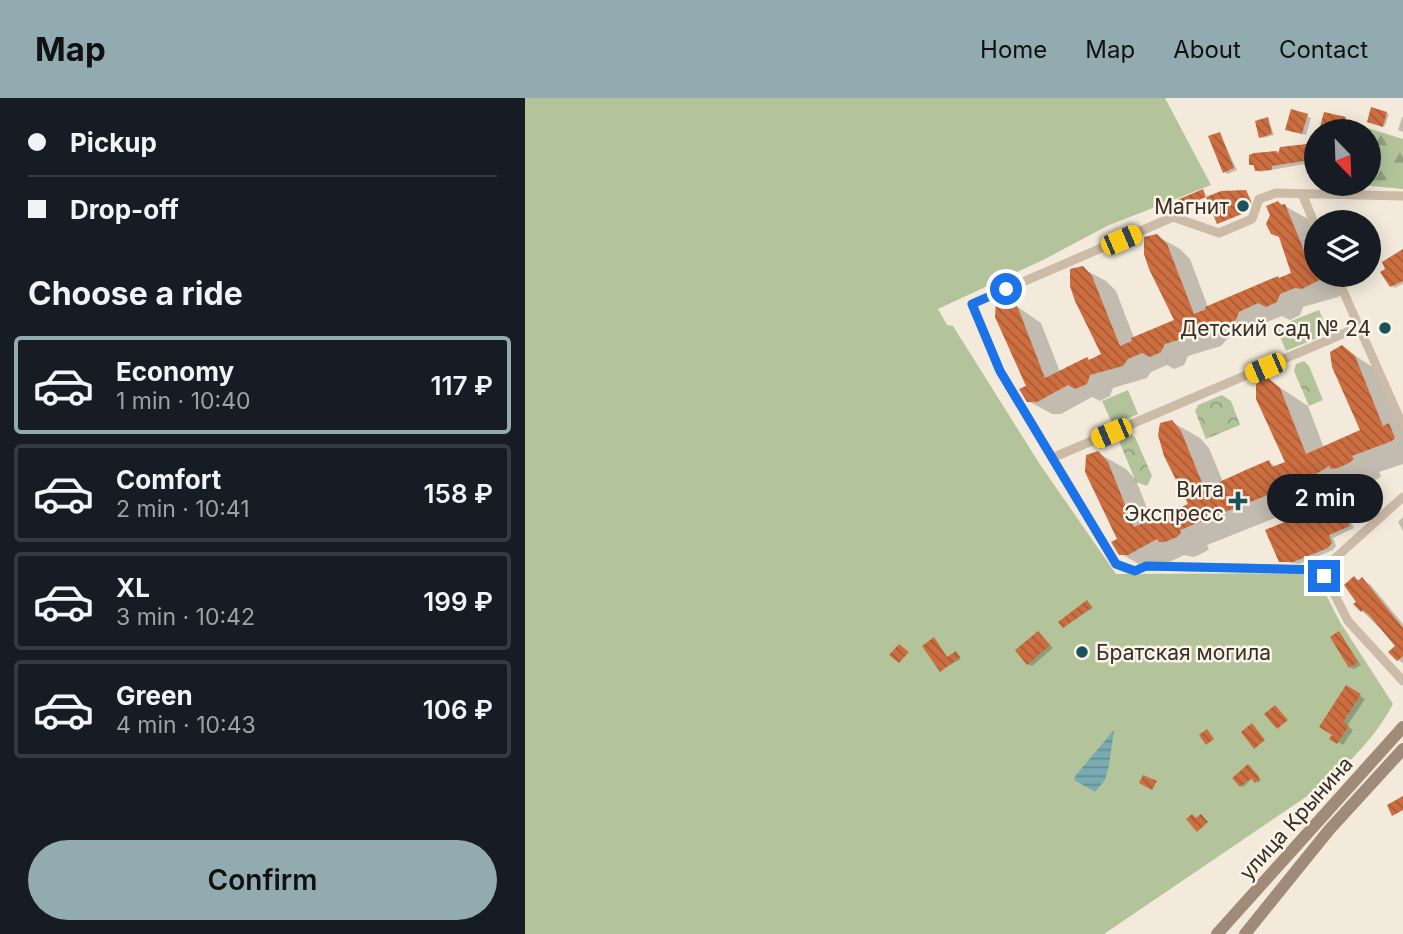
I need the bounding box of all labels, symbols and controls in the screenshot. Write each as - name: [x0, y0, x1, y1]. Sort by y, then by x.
- text: Map: [35, 29, 106, 69]
- text: Home: [980, 35, 1047, 64]
- text: Map: [1085, 35, 1135, 64]
- text: About: [1173, 35, 1241, 64]
- text: Contact: [1279, 35, 1368, 64]
- north arrow: [1304, 119, 1381, 196]
- map controls: [1304, 119, 1381, 287]
- text: Pickup: [70, 127, 157, 158]
- text: Drop-off: [70, 194, 179, 225]
- place label: Магнит: [1154, 194, 1229, 219]
- marker: Магнит: [1235, 198, 1251, 214]
- button: layers: [1304, 210, 1381, 287]
- car: [1098, 222, 1145, 258]
- route start: [990, 273, 1022, 305]
- text: Choose a ride: [28, 274, 243, 313]
- place label: Детский сад № 24: [1180, 316, 1371, 341]
- marker: Детский сад № 24: [1377, 320, 1393, 336]
- car: [1242, 350, 1289, 386]
- icon: car: [32, 354, 95, 417]
- text: Economy: [116, 356, 234, 387]
- text: 117 ₽: [431, 370, 493, 401]
- text: 1 min · 10:40: [116, 387, 251, 415]
- car: [1088, 415, 1135, 451]
- icon: car: [32, 462, 95, 525]
- text: Comfort: [116, 464, 221, 495]
- callout: 2 min: [1266, 475, 1382, 524]
- place label: Вита Экспресс: [1124, 477, 1224, 526]
- text: 158 ₽: [424, 478, 493, 509]
- text: 2 min: [1295, 484, 1355, 512]
- marker: Вита Экспресс: [1230, 493, 1246, 509]
- text: 2 min · 10:41: [116, 495, 250, 523]
- route end: [1308, 560, 1340, 592]
- icon: car: [32, 570, 95, 633]
- text: XL: [116, 572, 150, 603]
- text: 199 ₽: [423, 586, 493, 617]
- text: 3 min · 10:42: [116, 603, 255, 631]
- place label: Братская могила: [1096, 640, 1271, 665]
- marker: Братская могила: [1074, 644, 1090, 660]
- icon: car: [32, 678, 95, 741]
- text: Green: [116, 680, 193, 711]
- text: 106 ₽: [423, 694, 493, 725]
- text: 4 min · 10:43: [116, 711, 256, 739]
- street label: улица Крынина: [1234, 751, 1358, 885]
- button: Confirm: [28, 840, 497, 920]

